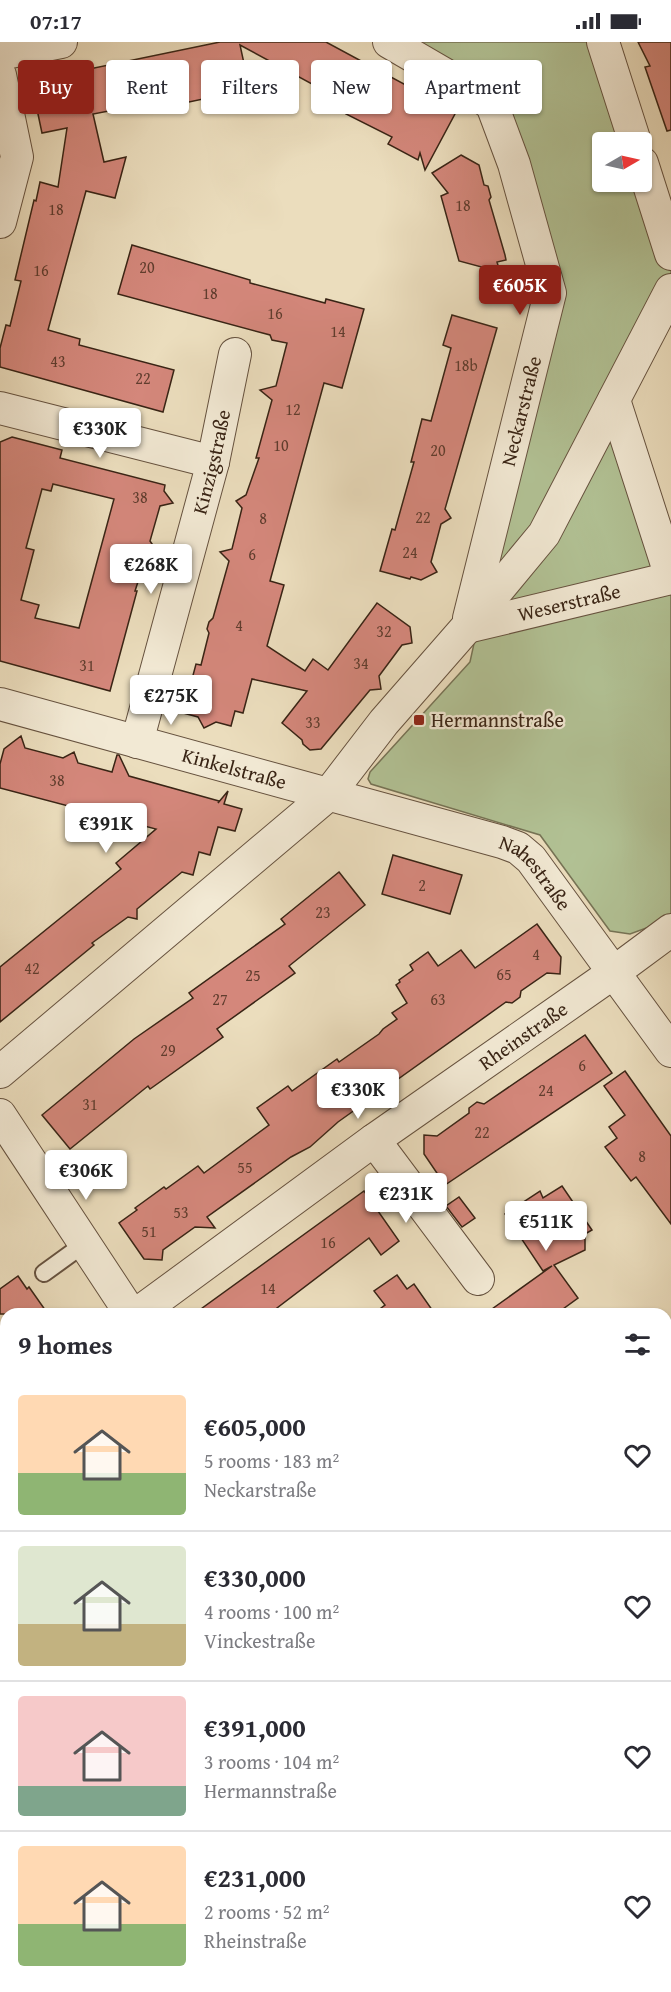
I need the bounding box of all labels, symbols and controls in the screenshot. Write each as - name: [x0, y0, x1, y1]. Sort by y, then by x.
- text: 07:17: [30, 5, 82, 37]
- chip: Buy: [18, 60, 94, 114]
- chip: Rent: [106, 60, 189, 114]
- chip: Filters: [201, 60, 299, 114]
- chip: New: [311, 60, 392, 114]
- chip: Apartment: [404, 60, 542, 114]
- north arrow: [592, 132, 652, 192]
- map controls: [592, 132, 652, 192]
- house number: 18: [455, 193, 471, 217]
- house number: 18: [48, 197, 64, 221]
- house number: 20: [139, 255, 155, 279]
- house number: 16: [33, 258, 49, 282]
- pin: €605K: [478, 265, 562, 316]
- text: €605K: [493, 270, 547, 299]
- house number: 18: [202, 281, 218, 305]
- house number: 16: [267, 301, 283, 325]
- house number: 14: [330, 319, 346, 343]
- house number: 43: [50, 349, 66, 373]
- house number: 18b: [454, 353, 478, 377]
- street label: Neckarstraße: [493, 353, 548, 469]
- house number: 22: [135, 366, 151, 390]
- house number: 12: [285, 397, 301, 421]
- street label: Kinzigstraße: [185, 407, 237, 517]
- pin: €330K: [58, 408, 142, 459]
- text: €330K: [73, 413, 127, 442]
- house number: 10: [273, 433, 289, 457]
- house number: 20: [430, 438, 446, 462]
- house number: 38: [132, 485, 148, 509]
- house number: 22: [415, 505, 431, 529]
- house number: 8: [259, 506, 267, 530]
- house number: 24: [402, 540, 418, 564]
- house number: 6: [248, 542, 256, 566]
- pin: €268K: [109, 544, 193, 595]
- text: €268K: [124, 549, 178, 578]
- street label: Weserstraße: [515, 576, 623, 628]
- house number: 4: [235, 613, 243, 637]
- house number: 32: [376, 619, 392, 643]
- house number: 34: [353, 651, 369, 675]
- house number: 31: [79, 653, 95, 677]
- pin: €275K: [129, 675, 213, 726]
- text: €275K: [144, 680, 198, 709]
- place label: Hermannstraße: [431, 705, 564, 734]
- house number: 33: [305, 710, 321, 734]
- marker: Hermannstraße: [412, 713, 426, 727]
- street label: Kinkelstraße: [179, 740, 290, 796]
- house number: 38: [49, 768, 65, 792]
- pin: €391K: [64, 803, 148, 854]
- text: €391K: [79, 808, 133, 837]
- street label: Nahestraße: [495, 827, 579, 916]
- house number: 2: [418, 873, 426, 897]
- house number: 23: [315, 900, 331, 924]
- house number: 4: [532, 942, 540, 966]
- house number: 42: [24, 956, 40, 980]
- house number: 65: [496, 962, 512, 986]
- house number: 25: [245, 963, 261, 987]
- house number: 27: [212, 987, 228, 1011]
- house number: 63: [430, 987, 446, 1011]
- street label: Rheinstraße: [473, 994, 573, 1077]
- house number: 29: [160, 1038, 176, 1062]
- house number: 6: [578, 1053, 586, 1077]
- pin: €330K: [316, 1069, 400, 1120]
- text: €330K: [331, 1074, 385, 1103]
- house number: 24: [538, 1078, 554, 1102]
- house number: 31: [82, 1092, 98, 1116]
- house number: 22: [474, 1120, 490, 1144]
- house number: 8: [638, 1144, 646, 1168]
- pin: €306K: [44, 1150, 128, 1201]
- text: €306K: [59, 1155, 113, 1184]
- house number: 55: [237, 1155, 253, 1179]
- pin: €231K: [364, 1173, 448, 1224]
- text: €231K: [379, 1178, 433, 1207]
- house number: 53: [173, 1200, 189, 1224]
- pin: €511K: [504, 1201, 588, 1252]
- text: €511K: [519, 1206, 573, 1235]
- house number: 51: [141, 1219, 157, 1243]
- house number: 16: [320, 1230, 336, 1254]
- house number: 14: [260, 1276, 276, 1300]
- text: 9 homes: [18, 1325, 113, 1364]
- icon: filters: [621, 1328, 654, 1361]
- text: €605,000: [204, 1407, 306, 1446]
- icon: home: [66, 1419, 138, 1491]
- icon: heart: [621, 1439, 654, 1472]
- text: 5 rooms · 183 m²: [204, 1446, 339, 1475]
- text: Neckarstraße: [204, 1475, 317, 1504]
- text: €330,000: [204, 1558, 306, 1597]
- icon: home: [66, 1570, 138, 1642]
- icon: heart: [621, 1590, 654, 1623]
- text: 4 rooms · 100 m²: [204, 1597, 339, 1626]
- text: Vinckestraße: [204, 1626, 315, 1655]
- text: €391,000: [204, 1708, 306, 1747]
- icon: home: [66, 1720, 138, 1792]
- icon: heart: [621, 1740, 654, 1773]
- text: 3 rooms · 104 m²: [204, 1747, 339, 1776]
- text: Hermannstraße: [204, 1776, 337, 1805]
- text: €231,000: [204, 1858, 306, 1897]
- icon: home: [66, 1870, 138, 1942]
- icon: heart: [621, 1890, 654, 1923]
- text: 2 rooms · 52 m²: [204, 1897, 330, 1926]
- text: Rheinstraße: [204, 1926, 307, 1955]

